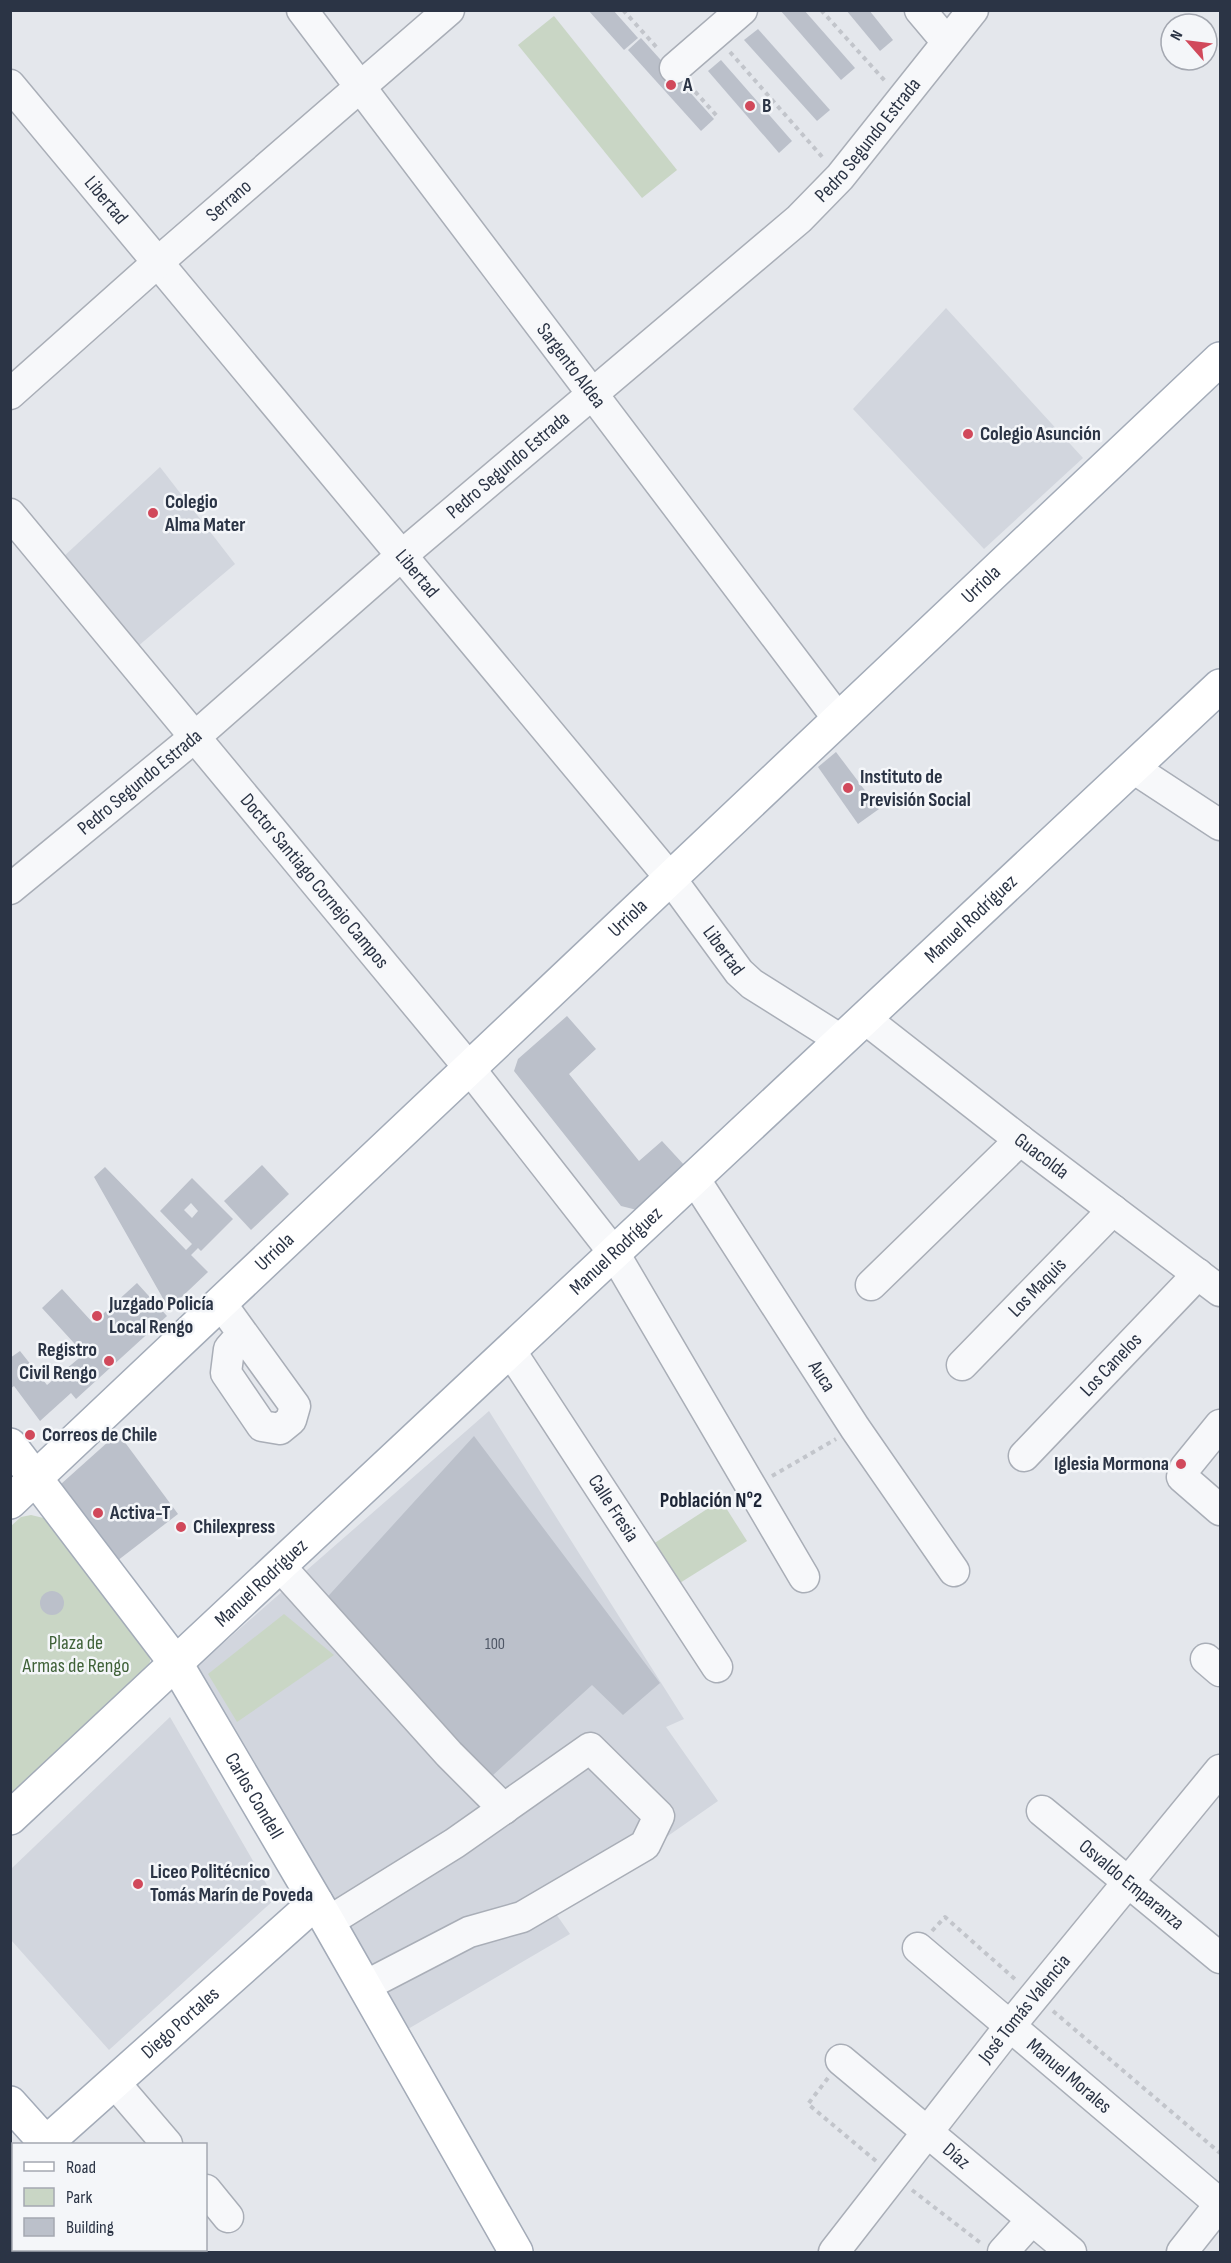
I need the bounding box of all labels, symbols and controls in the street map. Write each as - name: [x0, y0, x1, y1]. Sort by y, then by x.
- north arrow: [1159, 12, 1219, 72]
- text: N: [1167, 27, 1187, 44]
- place label: A: [682, 73, 693, 97]
- street label: Pedro Segundo Estrada: [810, 73, 926, 207]
- marker: A: [664, 78, 678, 92]
- place label: B: [762, 94, 772, 118]
- marker: B: [743, 99, 757, 113]
- street label: Libertad: [79, 171, 133, 229]
- street label: Serrano: [201, 175, 257, 227]
- street label: Sargento Aldea: [531, 319, 611, 413]
- street label: Pedro Segundo Estrada: [442, 406, 575, 524]
- place label: Colegio Asunción: [980, 422, 1101, 446]
- marker: Colegio Asunción: [961, 427, 975, 441]
- place label: Colegio Alma Mater: [164, 490, 245, 537]
- marker: Colegio Alma Mater: [146, 506, 160, 520]
- street label: Libertad: [390, 545, 444, 603]
- street label: Urriola: [957, 560, 1006, 609]
- street label: Pedro Segundo Estrada: [73, 724, 207, 840]
- place label: Instituto de Previsión Social: [860, 765, 971, 812]
- marker: Instituto de Previsión Social: [841, 781, 855, 795]
- street label: Doctor Santiago Cornejo Campos: [235, 789, 394, 974]
- street label: Manuel Rodríguez: [920, 870, 1022, 968]
- street label: Urriola: [603, 894, 652, 942]
- street label: Libertad: [697, 921, 750, 980]
- street label: Guacolda: [1009, 1128, 1074, 1185]
- street label: Manuel Rodríguez: [565, 1202, 667, 1300]
- street label: Urriola: [250, 1228, 299, 1276]
- street label: Los Maquis: [1003, 1253, 1071, 1322]
- place label: Juzgado Policía Local Rengo: [108, 1292, 214, 1339]
- marker: Juzgado Policía Local Rengo: [90, 1309, 104, 1323]
- street label: Los Canelos: [1075, 1328, 1147, 1402]
- place label: Registro Civil Rengo: [19, 1338, 97, 1385]
- marker: Registro Civil Rengo: [102, 1354, 116, 1368]
- street label: Auca: [802, 1355, 841, 1397]
- place label: Correos de Chile: [42, 1423, 157, 1447]
- marker: Correos de Chile: [23, 1428, 37, 1442]
- place label: Iglesia Mormona: [1054, 1452, 1169, 1476]
- marker: Iglesia Mormona: [1174, 1457, 1188, 1471]
- street label: Calle Fresia: [583, 1470, 644, 1546]
- district label: Población N°2: [660, 1488, 762, 1513]
- place label: Activa-T: [109, 1501, 171, 1525]
- marker: Activa-T: [91, 1506, 105, 1520]
- place label: Chilexpress: [193, 1515, 276, 1539]
- marker: Chilexpress: [174, 1520, 188, 1534]
- street label: Manuel Rodríguez: [210, 1534, 313, 1632]
- park label: Plaza de Armas de Rengo: [22, 1631, 129, 1678]
- house number: 100: [485, 1635, 505, 1654]
- street label: Carlos Condell: [219, 1749, 288, 1843]
- street label: Osvaldo Emparanza: [1074, 1834, 1189, 1935]
- place label: Liceo Politécnico Tomás Marín de Poveda: [150, 1860, 313, 1907]
- marker: Liceo Politécnico Tomás Marín de Poveda: [131, 1877, 145, 1891]
- street label: José Tomás Valencia: [973, 1950, 1076, 2069]
- street label: Diego Portales: [136, 1982, 224, 2064]
- street label: Manuel Morales: [1022, 2033, 1116, 2119]
- street label: Díaz: [938, 2138, 975, 2174]
- legend: [12, 2143, 207, 2251]
- text: Road: [66, 2157, 96, 2178]
- text: Park: [66, 2187, 92, 2208]
- text: Building: [66, 2217, 114, 2238]

